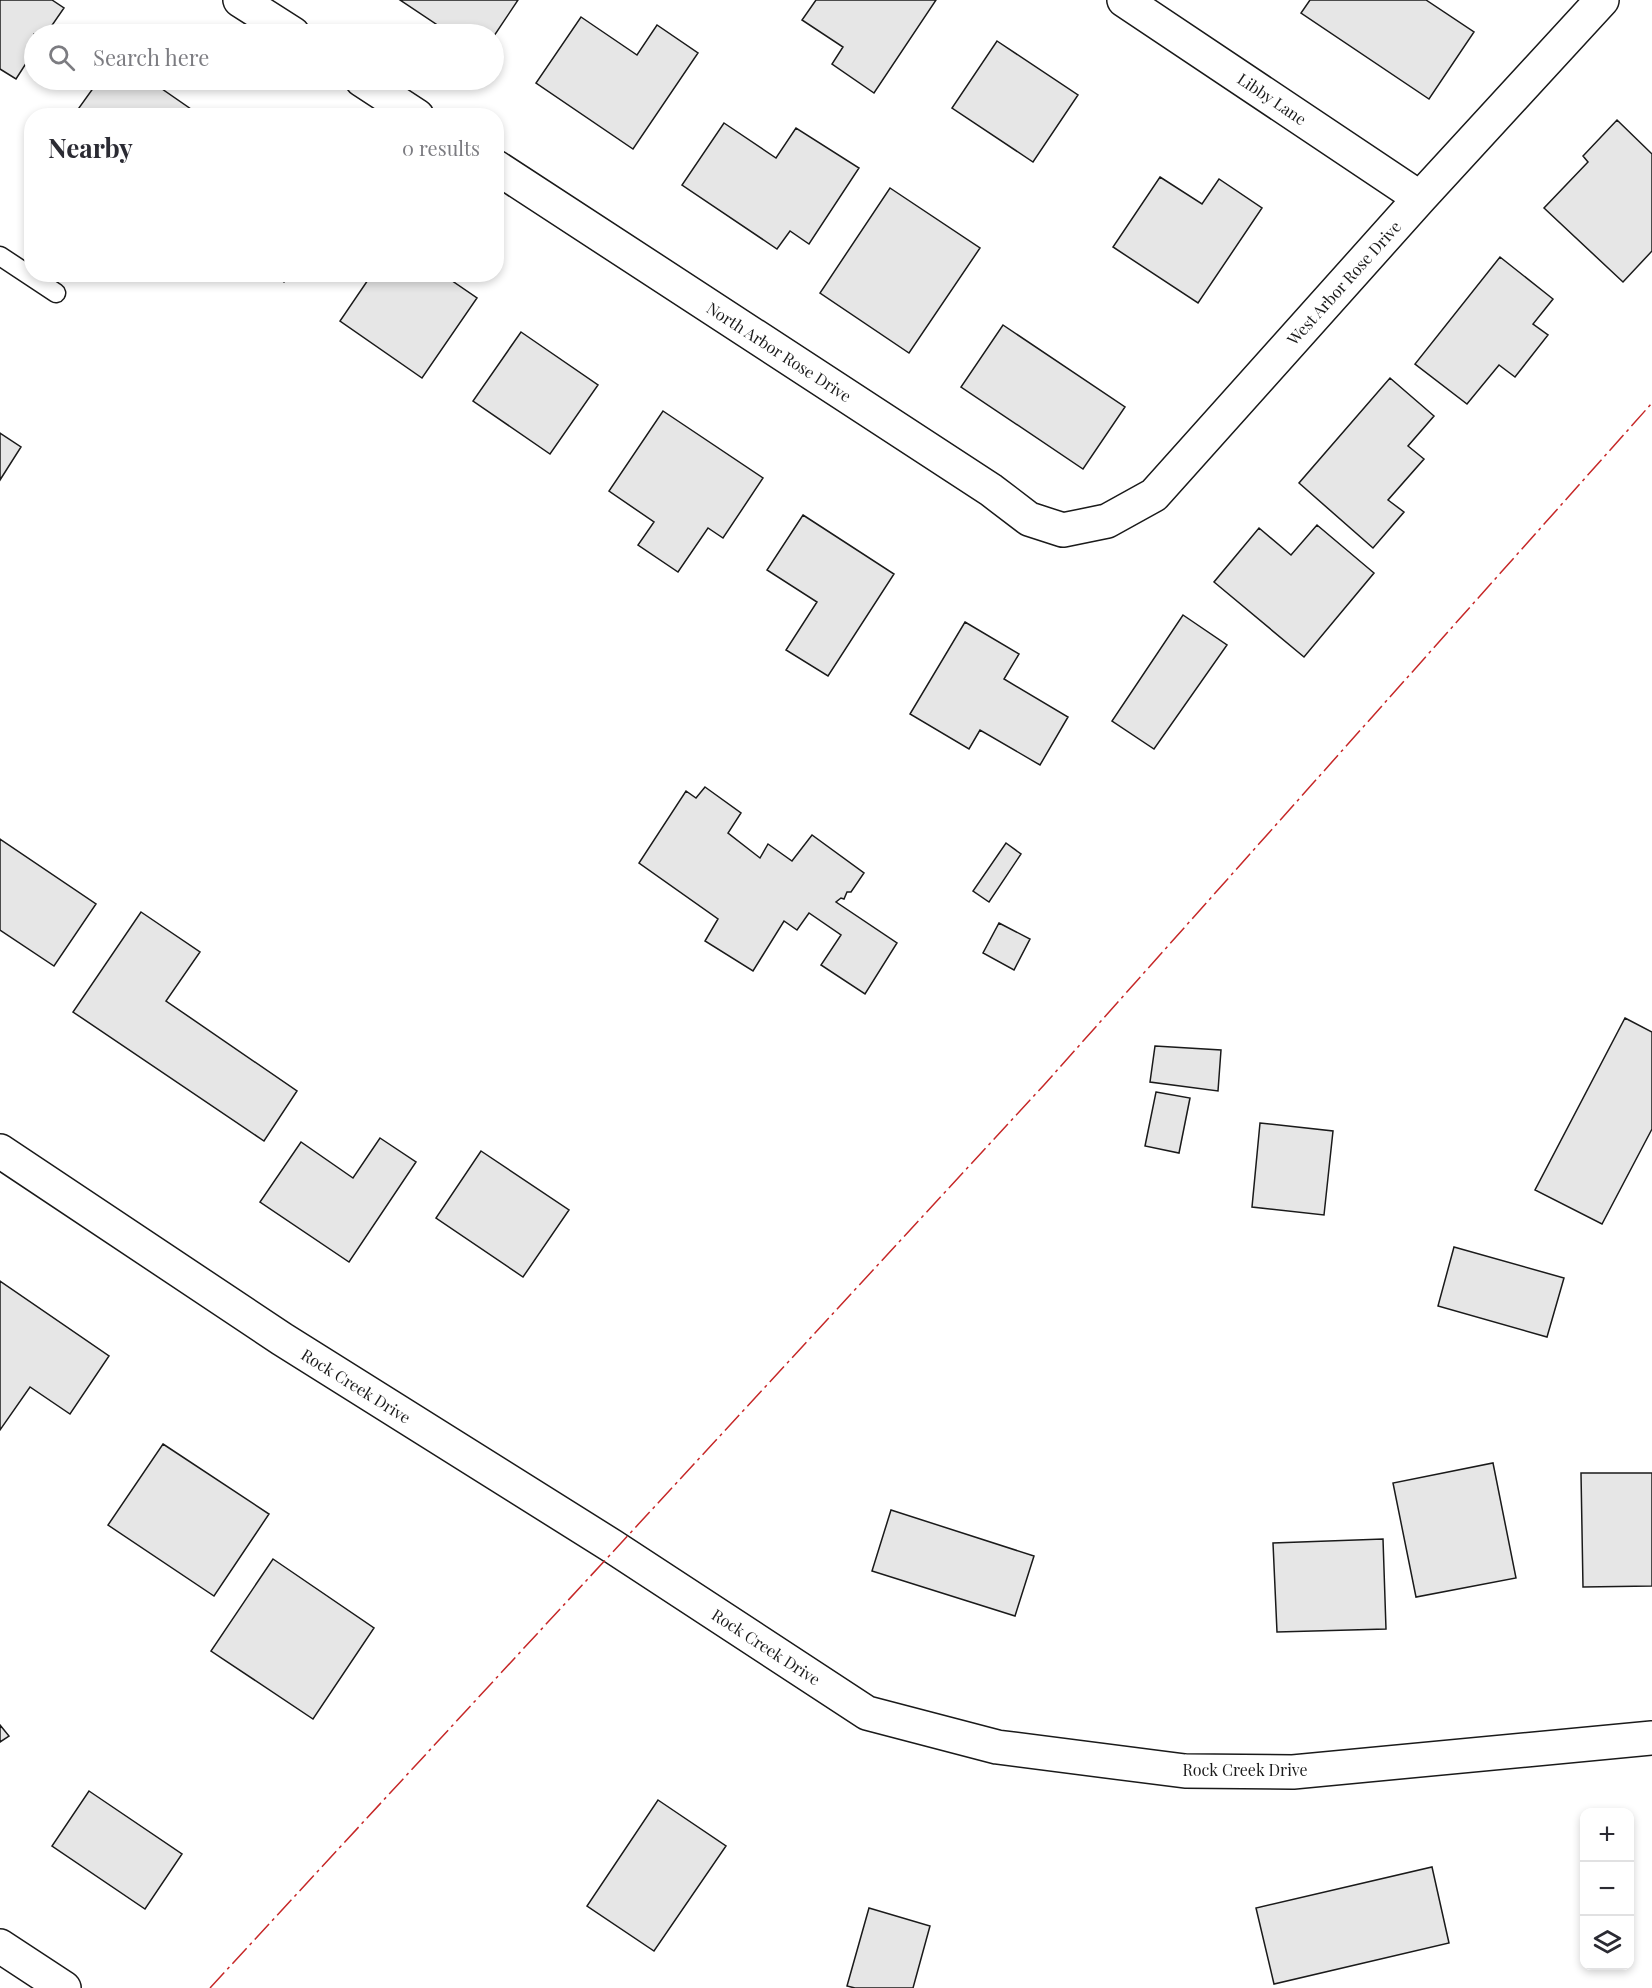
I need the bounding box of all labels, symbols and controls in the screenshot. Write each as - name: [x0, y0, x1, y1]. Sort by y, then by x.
- search box: [24, 24, 504, 90]
- icon: search: [45, 41, 78, 74]
- text: Search here: [93, 42, 209, 72]
- street label: Libby Lane: [1234, 68, 1311, 129]
- text: Nearby: [48, 130, 133, 165]
- text: 0 results: [402, 134, 480, 161]
- street label: West Arbor Rose Drive: [1281, 216, 1405, 350]
- street label: North Arbor Rose Drive: [703, 297, 856, 406]
- street label: Rock Creek Drive: [298, 1343, 415, 1428]
- street label: Rock Creek Drive: [708, 1604, 825, 1689]
- street label: Rock Creek Drive: [1182, 1759, 1308, 1780]
- map controls: [1580, 1808, 1634, 1970]
- button: +: [1580, 1808, 1634, 1862]
- button: −: [1580, 1862, 1634, 1916]
- button: layers: [1580, 1916, 1634, 1970]

